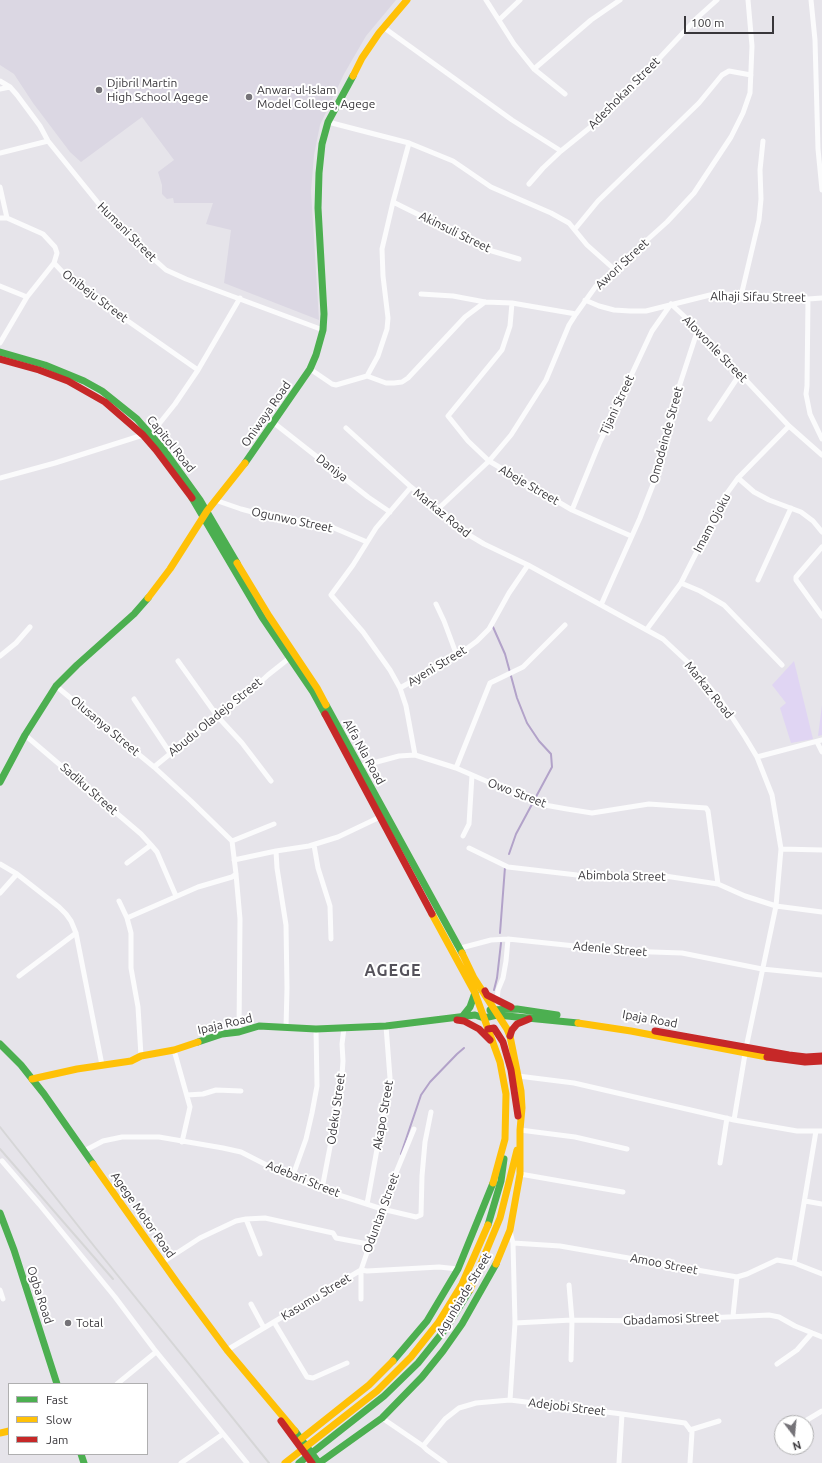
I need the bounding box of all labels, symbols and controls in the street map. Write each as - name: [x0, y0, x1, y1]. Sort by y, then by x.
- scale bar: [686, 8, 776, 34]
- text: 100 m: [691, 16, 724, 29]
- street label: Adeshokan Street: [585, 54, 663, 132]
- place label: Djibril Martin High School Agege: [107, 76, 208, 104]
- place label: Anwar-ul-Islam Model College, Agege: [257, 83, 375, 111]
- marker: Djibril Martin High School Agege: [94, 85, 104, 95]
- marker: Anwar-ul-Islam Model College, Agege: [244, 92, 254, 102]
- street label: Humani Street: [94, 199, 160, 265]
- street label: Akinsuli Street: [417, 208, 493, 256]
- street label: Awori Street: [592, 236, 652, 292]
- street label: Onibeju Street: [59, 267, 131, 325]
- street label: Alhaji Sifau Street: [710, 289, 806, 305]
- street label: Alowonle Street: [680, 313, 750, 385]
- street label: Tijani Street: [597, 373, 637, 437]
- street label: Oniwaya Road: [238, 378, 294, 450]
- street label: Omodeinde Street: [646, 385, 686, 485]
- street label: Capitol Road: [144, 413, 198, 475]
- street label: Daniya: [313, 451, 351, 485]
- street label: Abeje Street: [496, 462, 562, 508]
- street label: Markaz Road: [411, 486, 473, 540]
- street label: Imam Ojoku: [690, 491, 734, 555]
- street label: Ogunwo Street: [250, 504, 334, 536]
- street label: Ayeni Street: [405, 643, 469, 689]
- street label: Markaz Road: [682, 659, 736, 721]
- street label: Abudu Oladejo Street: [165, 675, 265, 759]
- street label: Olusanya Street: [68, 693, 142, 759]
- street label: Alfa Nla Road: [340, 717, 388, 787]
- street label: Sadiku Street: [57, 760, 121, 818]
- street label: Owo Street: [486, 775, 548, 811]
- street label: Abimbola Street: [578, 868, 666, 884]
- street label: Adenle Street: [572, 939, 648, 959]
- district label: AGEGE: [364, 961, 422, 981]
- street label: Ipaja Road: [621, 1007, 679, 1031]
- street label: Ipaja Road: [196, 1011, 254, 1037]
- street label: Odeku Street: [324, 1072, 348, 1146]
- street label: Akapo Street: [370, 1079, 396, 1151]
- street label: Adebari Street: [264, 1158, 342, 1200]
- street label: Agege Motor Road: [108, 1169, 178, 1261]
- street label: Oduntan Street: [360, 1171, 402, 1255]
- street label: Agunbiade Street: [434, 1250, 494, 1338]
- street label: Amoo Street: [629, 1250, 699, 1278]
- street label: Ogba Road: [24, 1264, 56, 1326]
- street label: Kasumu Street: [278, 1270, 354, 1324]
- street label: Gbadamosi Street: [623, 1310, 719, 1328]
- place label: Total: [76, 1316, 103, 1330]
- marker: Total: [63, 1318, 73, 1328]
- legend: [8, 1383, 148, 1455]
- text: Fast: [46, 1393, 68, 1406]
- street label: Adejobi Street: [528, 1395, 606, 1419]
- text: Slow: [46, 1413, 72, 1426]
- north arrow: [774, 1415, 814, 1455]
- text: Jam: [46, 1433, 68, 1446]
- text: N: [791, 1439, 803, 1452]

